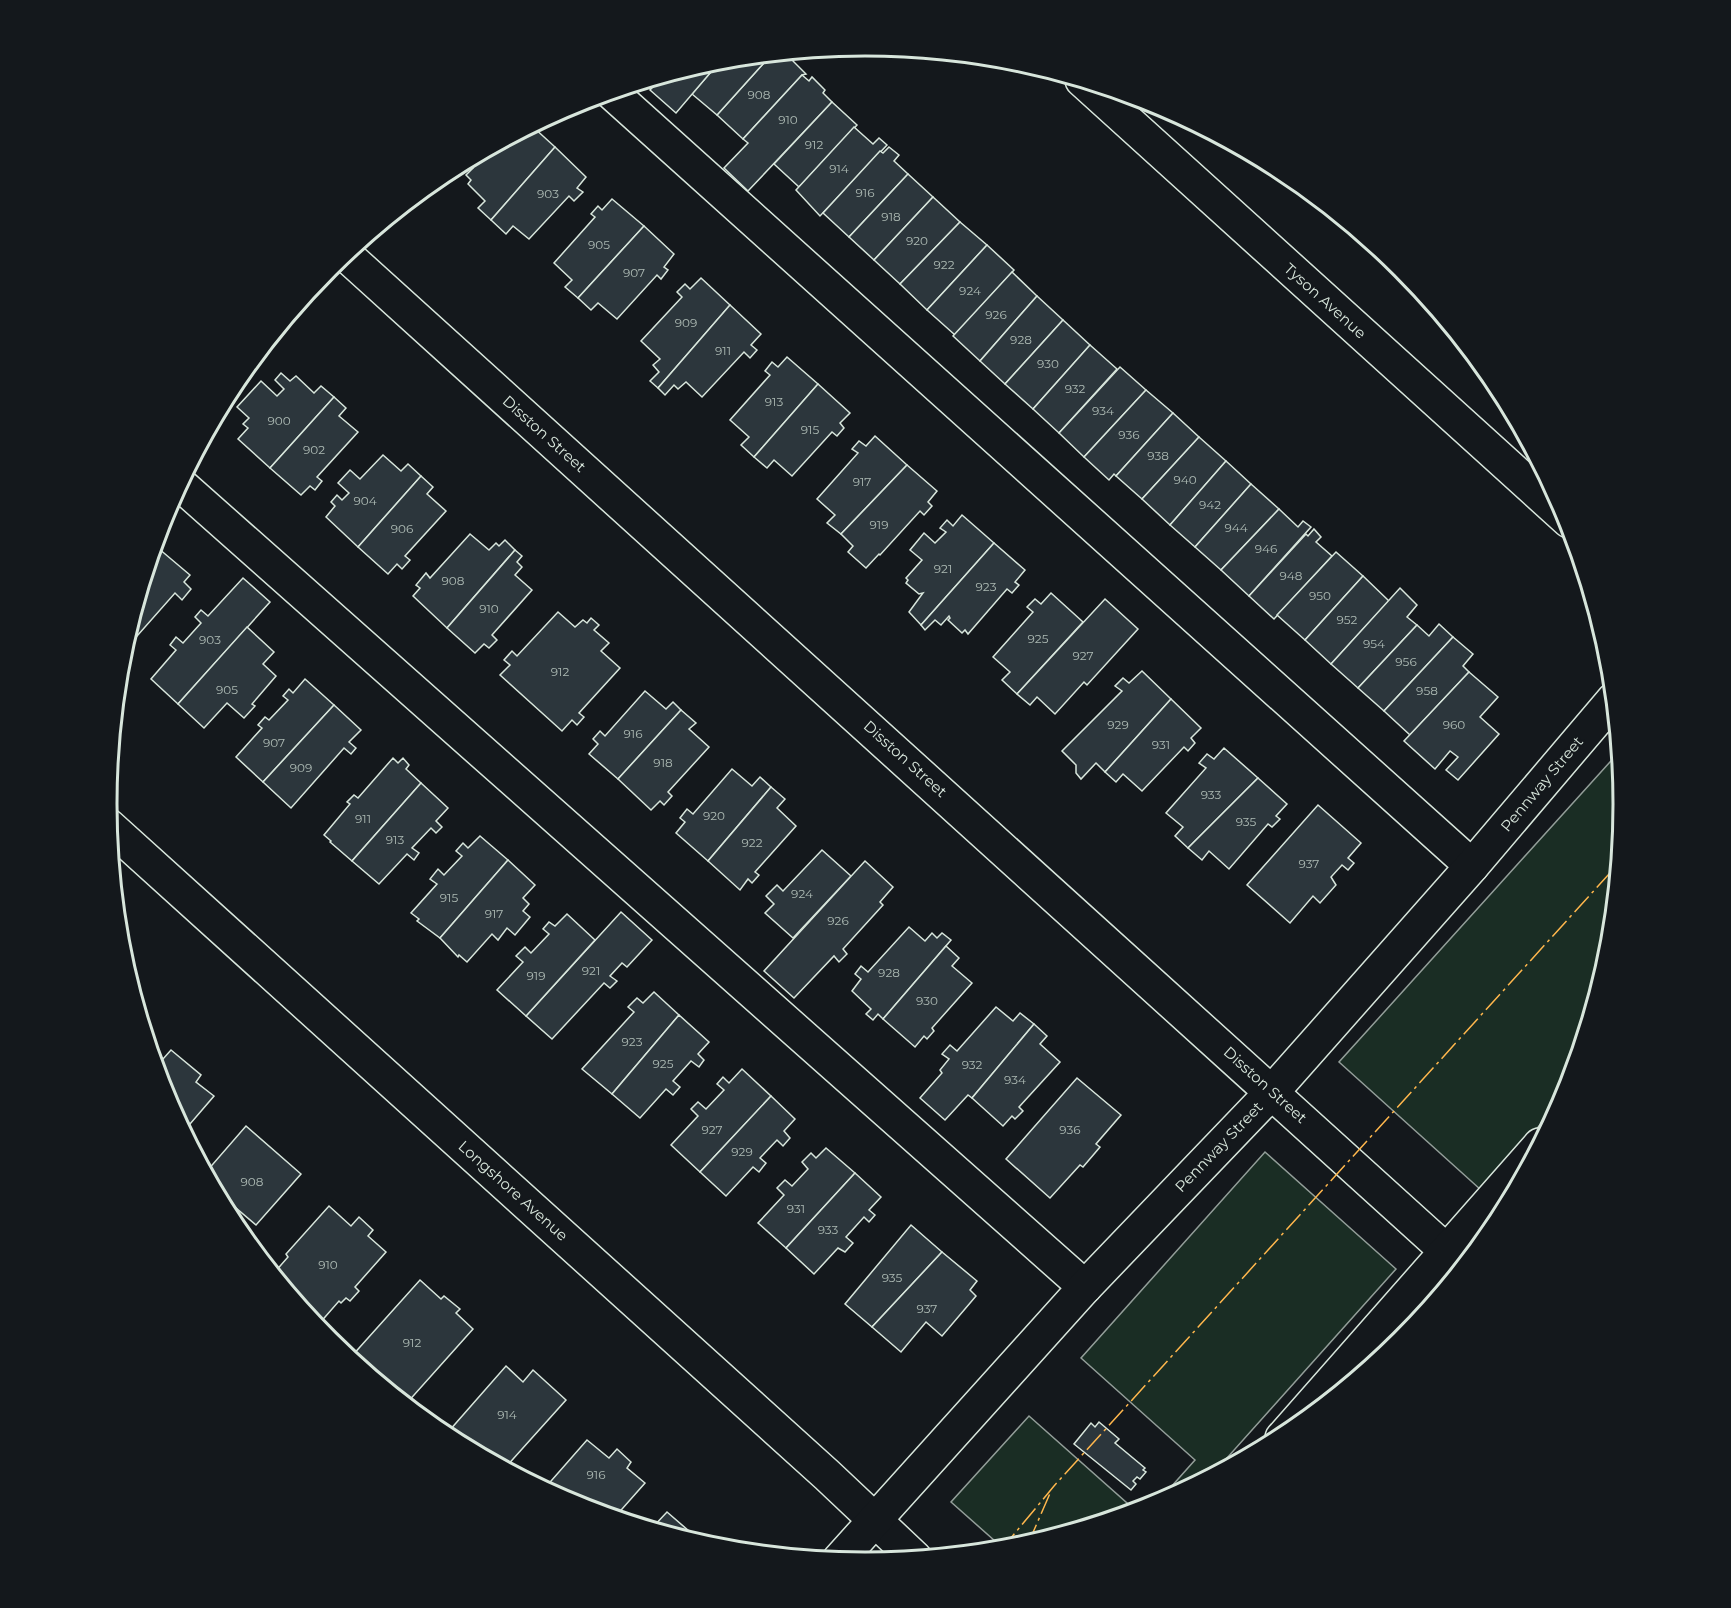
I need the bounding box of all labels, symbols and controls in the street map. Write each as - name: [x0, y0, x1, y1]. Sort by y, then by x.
- house number: 908: [748, 87, 771, 102]
- house number: 910: [778, 112, 798, 127]
- house number: 912: [805, 137, 823, 152]
- house number: 914: [829, 161, 849, 176]
- house number: 916: [856, 185, 874, 200]
- house number: 903: [537, 186, 559, 201]
- house number: 918: [881, 209, 901, 224]
- house number: 920: [906, 233, 928, 248]
- house number: 905: [588, 237, 610, 252]
- house number: 922: [934, 257, 955, 272]
- street label: Tyson Avenue: [1280, 259, 1370, 343]
- house number: 907: [623, 265, 645, 280]
- house number: 924: [959, 283, 981, 298]
- house number: 926: [985, 307, 1007, 322]
- house number: 909: [675, 315, 697, 330]
- house number: 928: [1010, 332, 1032, 347]
- house number: 911: [715, 343, 731, 358]
- house number: 930: [1037, 356, 1059, 371]
- house number: 932: [1065, 381, 1086, 396]
- street label: Disston Street: [499, 391, 590, 476]
- house number: 913: [765, 394, 783, 409]
- house number: 934: [1092, 403, 1114, 418]
- house number: 900: [267, 413, 291, 428]
- house number: 915: [801, 422, 819, 437]
- house number: 936: [1118, 427, 1140, 442]
- house number: 902: [303, 442, 325, 457]
- house number: 938: [1147, 448, 1169, 463]
- house number: 940: [1173, 472, 1197, 487]
- house number: 917: [853, 474, 871, 489]
- house number: 904: [353, 493, 377, 508]
- house number: 942: [1199, 497, 1221, 512]
- house number: 919: [870, 517, 888, 532]
- house number: 944: [1224, 520, 1248, 535]
- house number: 906: [391, 521, 413, 536]
- house number: 946: [1255, 541, 1277, 556]
- house number: 921: [934, 561, 952, 576]
- house number: 948: [1279, 568, 1303, 583]
- house number: 908: [442, 573, 465, 588]
- house number: 923: [976, 579, 997, 594]
- house number: 950: [1309, 588, 1331, 603]
- house number: 910: [479, 601, 499, 616]
- house number: 952: [1337, 612, 1358, 627]
- house number: 925: [1028, 631, 1049, 646]
- house number: 903: [199, 632, 221, 647]
- house number: 954: [1363, 636, 1385, 651]
- house number: 927: [1072, 648, 1094, 663]
- house number: 956: [1395, 654, 1417, 669]
- house number: 912: [551, 664, 569, 679]
- house number: 905: [216, 682, 238, 697]
- house number: 958: [1416, 683, 1438, 698]
- street label: Disston Street: [860, 716, 951, 801]
- house number: 929: [1107, 717, 1129, 732]
- house number: 960: [1443, 717, 1465, 732]
- house number: 916: [624, 726, 642, 741]
- street label: Pennway Street: [1496, 732, 1587, 835]
- house number: 907: [263, 735, 285, 750]
- house number: 931: [1152, 737, 1170, 752]
- house number: 918: [653, 755, 673, 770]
- house number: 909: [290, 760, 312, 775]
- house number: 933: [1201, 787, 1222, 802]
- house number: 920: [703, 808, 725, 823]
- house number: 911: [355, 811, 371, 826]
- house number: 935: [1236, 814, 1257, 829]
- house number: 913: [386, 832, 404, 847]
- house number: 922: [742, 835, 763, 850]
- house number: 937: [1299, 856, 1319, 871]
- house number: 924: [791, 886, 813, 901]
- house number: 915: [440, 890, 458, 905]
- house number: 917: [485, 906, 503, 921]
- house number: 926: [827, 913, 849, 928]
- house number: 921: [582, 963, 600, 978]
- house number: 928: [878, 965, 900, 980]
- house number: 919: [527, 968, 545, 983]
- house number: 930: [916, 993, 938, 1008]
- house number: 923: [622, 1034, 643, 1049]
- street label: Disston Street: [1220, 1042, 1311, 1127]
- house number: 925: [653, 1056, 674, 1071]
- house number: 932: [962, 1057, 983, 1072]
- house number: 934: [1004, 1072, 1026, 1087]
- street label: Pennway Street: [1171, 1097, 1267, 1196]
- house number: 927: [701, 1122, 723, 1137]
- house number: 936: [1059, 1122, 1081, 1137]
- street label: Longshore Avenue: [455, 1136, 572, 1245]
- house number: 929: [731, 1144, 753, 1159]
- house number: 908: [241, 1174, 264, 1189]
- house number: 931: [787, 1201, 805, 1216]
- house number: 933: [818, 1222, 839, 1237]
- house number: 910: [318, 1257, 338, 1272]
- house number: 935: [882, 1270, 903, 1285]
- house number: 937: [917, 1301, 937, 1316]
- house number: 912: [403, 1335, 421, 1350]
- house number: 914: [497, 1407, 517, 1422]
- house number: 916: [587, 1467, 605, 1482]

